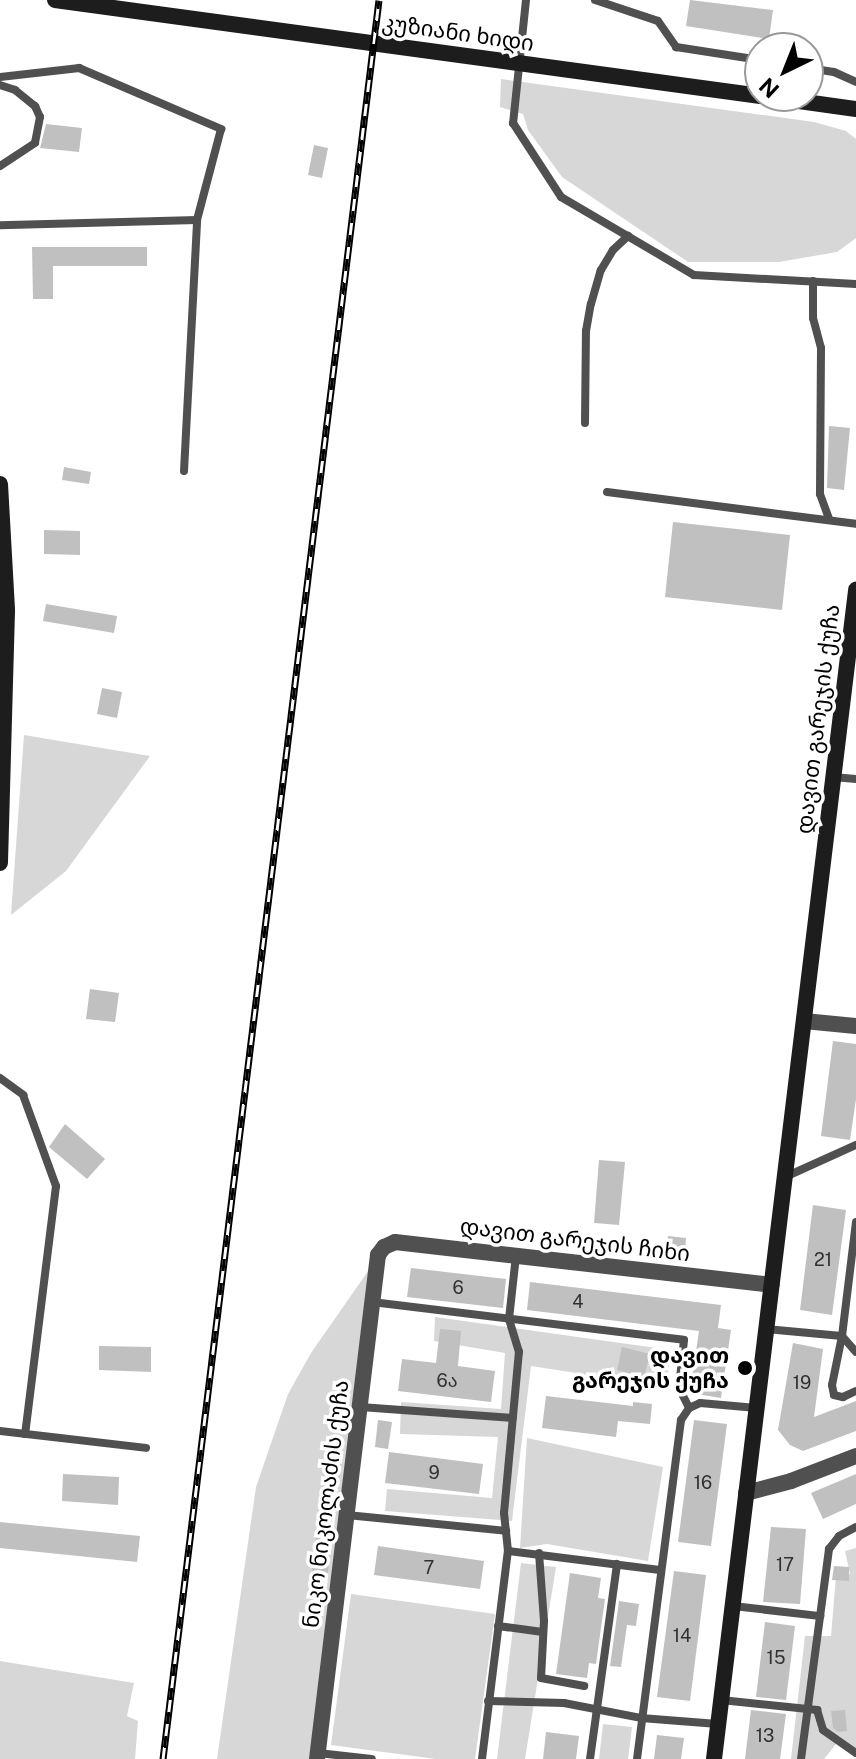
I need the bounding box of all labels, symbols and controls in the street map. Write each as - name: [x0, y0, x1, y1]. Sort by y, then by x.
- street label: კუზიანი ხიდი: [380, 9, 536, 57]
- north arrow: [744, 32, 824, 112]
- text: N: [754, 73, 784, 103]
- street label: დავით გარეჯის ქუჩა: [791, 603, 845, 835]
- street label: დავით გარეჯის ჩიხი: [459, 1213, 691, 1267]
- house number: 21: [814, 1249, 832, 1271]
- house number: 6: [452, 1277, 464, 1299]
- house number: 4: [572, 1291, 584, 1313]
- place label: დავით გარეჯის ქუჩა: [572, 1342, 729, 1394]
- marker: დავით გარეჯის ქუჩა: [736, 1359, 754, 1377]
- house number: 6ა: [436, 1370, 458, 1392]
- house number: 19: [793, 1372, 811, 1394]
- street label: ნიკო ნიკოლაძის ქუჩა: [298, 1379, 354, 1629]
- house number: 9: [428, 1462, 440, 1484]
- house number: 16: [694, 1472, 712, 1494]
- house number: 17: [776, 1554, 794, 1576]
- house number: 7: [424, 1557, 434, 1579]
- house number: 14: [673, 1625, 691, 1647]
- house number: 15: [767, 1647, 785, 1669]
- house number: 13: [756, 1725, 774, 1747]

